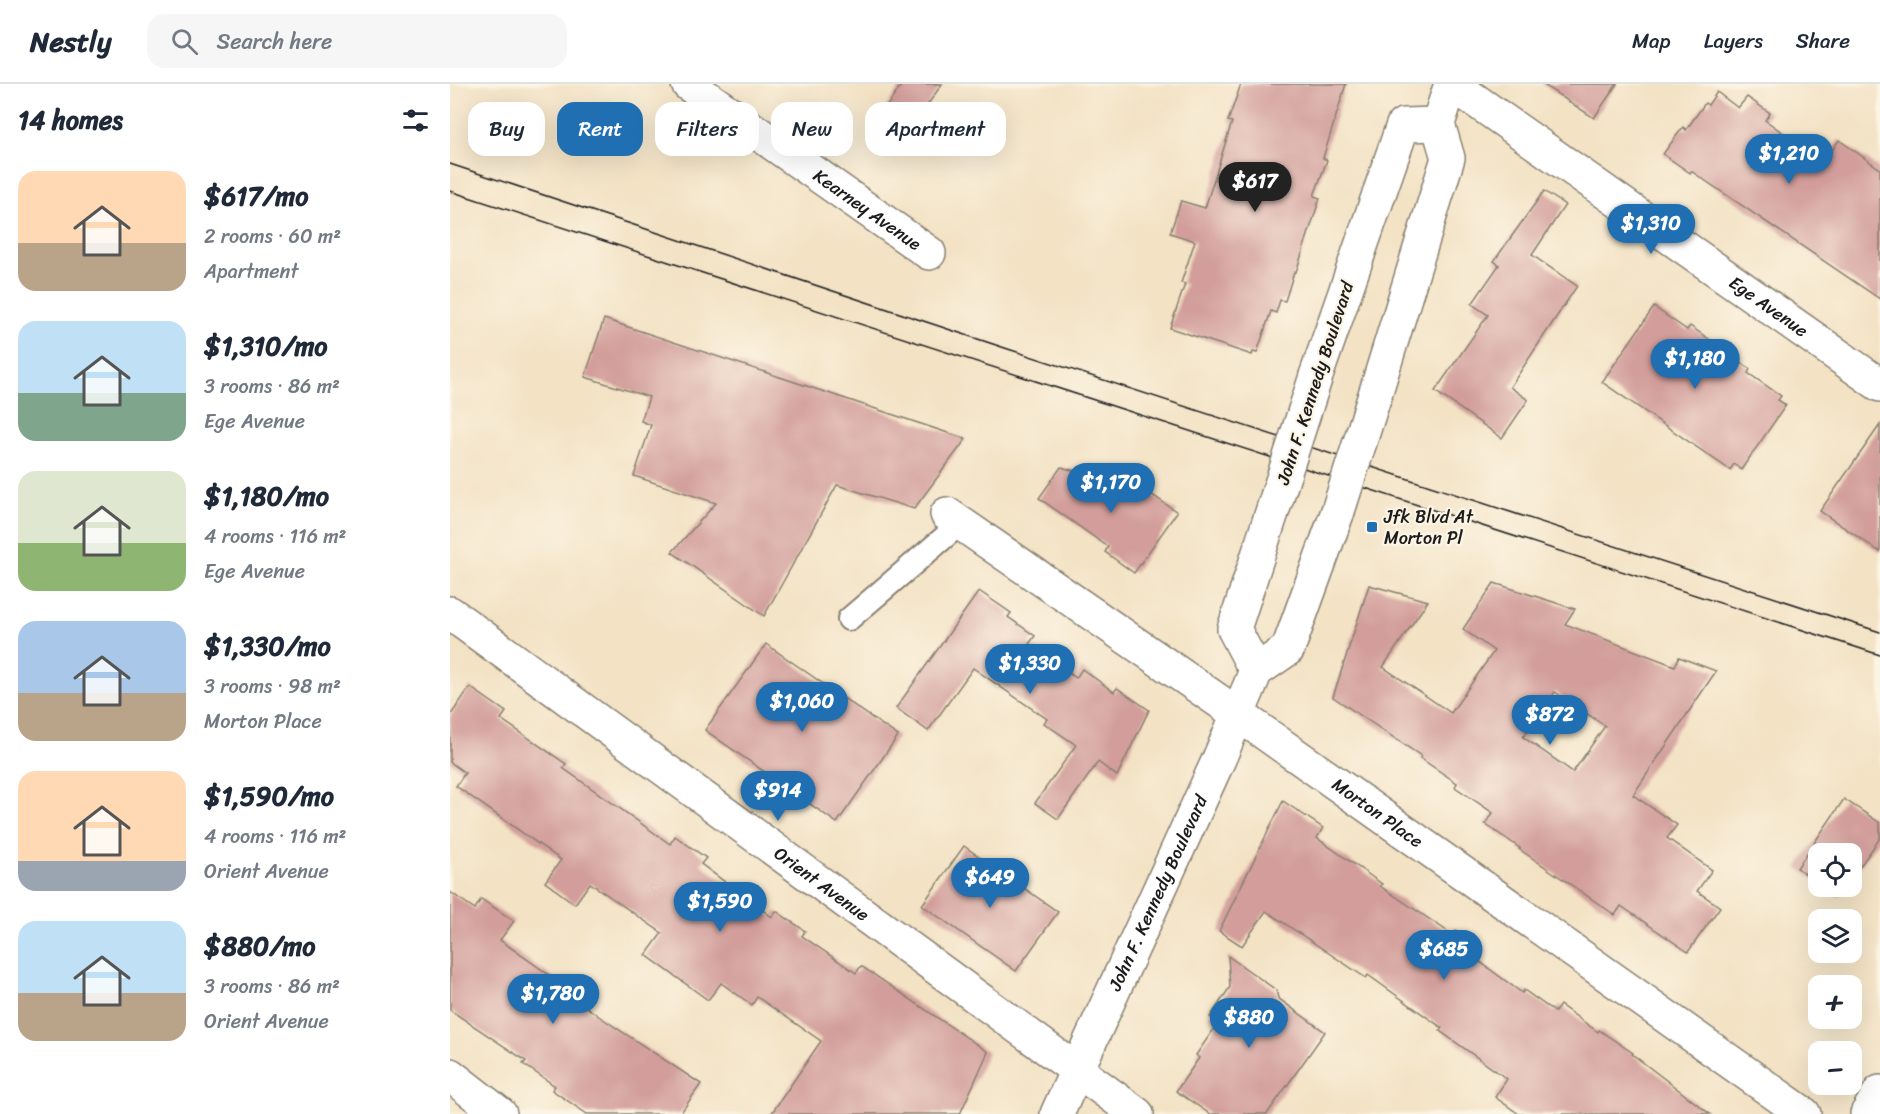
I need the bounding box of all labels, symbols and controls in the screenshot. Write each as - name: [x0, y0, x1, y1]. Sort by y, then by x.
- search box: [147, 14, 567, 68]
- text: Nestly: [30, 17, 111, 66]
- text: Search here: [216, 22, 332, 61]
- text: Map: [1632, 22, 1671, 60]
- text: Layers: [1704, 22, 1763, 60]
- text: Share: [1796, 22, 1850, 60]
- icon: search: [168, 25, 201, 58]
- text: 14 homes: [18, 97, 123, 143]
- chip: Buy: [468, 102, 545, 156]
- chip: Rent: [557, 102, 643, 156]
- chip: Filters: [655, 102, 759, 156]
- chip: New: [771, 102, 853, 156]
- chip: Apartment: [865, 102, 1006, 156]
- icon: filters: [399, 104, 432, 137]
- pin: $1,210: [1740, 134, 1838, 185]
- text: $1,210: [1759, 136, 1819, 171]
- street label: Kearney Avenue: [806, 160, 929, 259]
- pin: $617: [1219, 162, 1291, 213]
- text: $617: [1233, 164, 1277, 199]
- text: $617/mo: [204, 173, 308, 219]
- icon: home: [66, 195, 138, 267]
- pin: $1,310: [1602, 204, 1700, 255]
- text: $1,310: [1621, 206, 1681, 241]
- text: 2 rooms · 60 m²: [204, 219, 341, 254]
- text: Apartment: [204, 254, 298, 289]
- street label: Ege Avenue: [1722, 267, 1815, 346]
- street label: John F. Kennedy Boulevard: [1267, 276, 1363, 490]
- text: $1,310/mo: [204, 323, 328, 369]
- pin: $1,180: [1646, 339, 1744, 390]
- text: $1,180: [1665, 341, 1725, 376]
- icon: home: [66, 345, 138, 417]
- text: 3 rooms · 86 m²: [204, 369, 340, 404]
- text: Ege Avenue: [204, 404, 305, 439]
- pin: $1,170: [1062, 463, 1160, 514]
- text: $1,170: [1081, 465, 1141, 500]
- text: $1,180/mo: [204, 473, 329, 519]
- icon: home: [66, 495, 138, 567]
- place label: Jfk Blvd At Morton Pl: [1383, 501, 1474, 554]
- text: 4 rooms · 116 m²: [204, 519, 346, 554]
- marker: Jfk Blvd At Morton Pl: [1365, 520, 1379, 534]
- text: Ege Avenue: [204, 554, 305, 589]
- text: $1,330/mo: [204, 623, 331, 669]
- pin: $1,330: [981, 644, 1079, 695]
- icon: home: [66, 645, 138, 717]
- text: $1,330: [999, 646, 1061, 681]
- text: 3 rooms · 98 m²: [204, 669, 341, 704]
- pin: $1,060: [753, 682, 851, 733]
- text: $1,060: [770, 684, 834, 719]
- pin: $872: [1514, 695, 1586, 746]
- text: $872: [1526, 697, 1574, 732]
- text: Morton Place: [204, 704, 322, 739]
- street label: Morton Place: [1325, 769, 1430, 856]
- pin: $914: [742, 771, 814, 822]
- text: $1,590/mo: [204, 773, 334, 819]
- text: $914: [755, 773, 801, 808]
- street label: John F. Kennedy Boulevard: [1099, 788, 1217, 997]
- icon: home: [66, 795, 138, 867]
- text: 4 rooms · 116 m²: [204, 819, 346, 854]
- street label: Orient Avenue: [767, 838, 877, 930]
- map controls: [1808, 843, 1862, 1095]
- button: locate: [1808, 843, 1862, 897]
- text: Orient Avenue: [204, 854, 329, 889]
- pin: $649: [954, 858, 1026, 909]
- text: $649: [965, 860, 1015, 895]
- pin: $1,590: [671, 882, 769, 933]
- text: $1,590: [688, 884, 752, 919]
- button: layers: [1808, 909, 1862, 963]
- text: $880/mo: [204, 923, 315, 969]
- pin: $685: [1408, 930, 1480, 981]
- text: $685: [1419, 932, 1469, 967]
- icon: home: [66, 945, 138, 1017]
- text: 3 rooms · 86 m²: [204, 969, 340, 1004]
- pin: $1,780: [504, 974, 602, 1025]
- button: +: [1808, 975, 1862, 1029]
- text: $1,780: [521, 976, 585, 1011]
- pin: $880: [1213, 998, 1285, 1049]
- text: $880: [1224, 1000, 1274, 1035]
- text: Orient Avenue: [204, 1004, 329, 1039]
- button: −: [1808, 1041, 1862, 1095]

